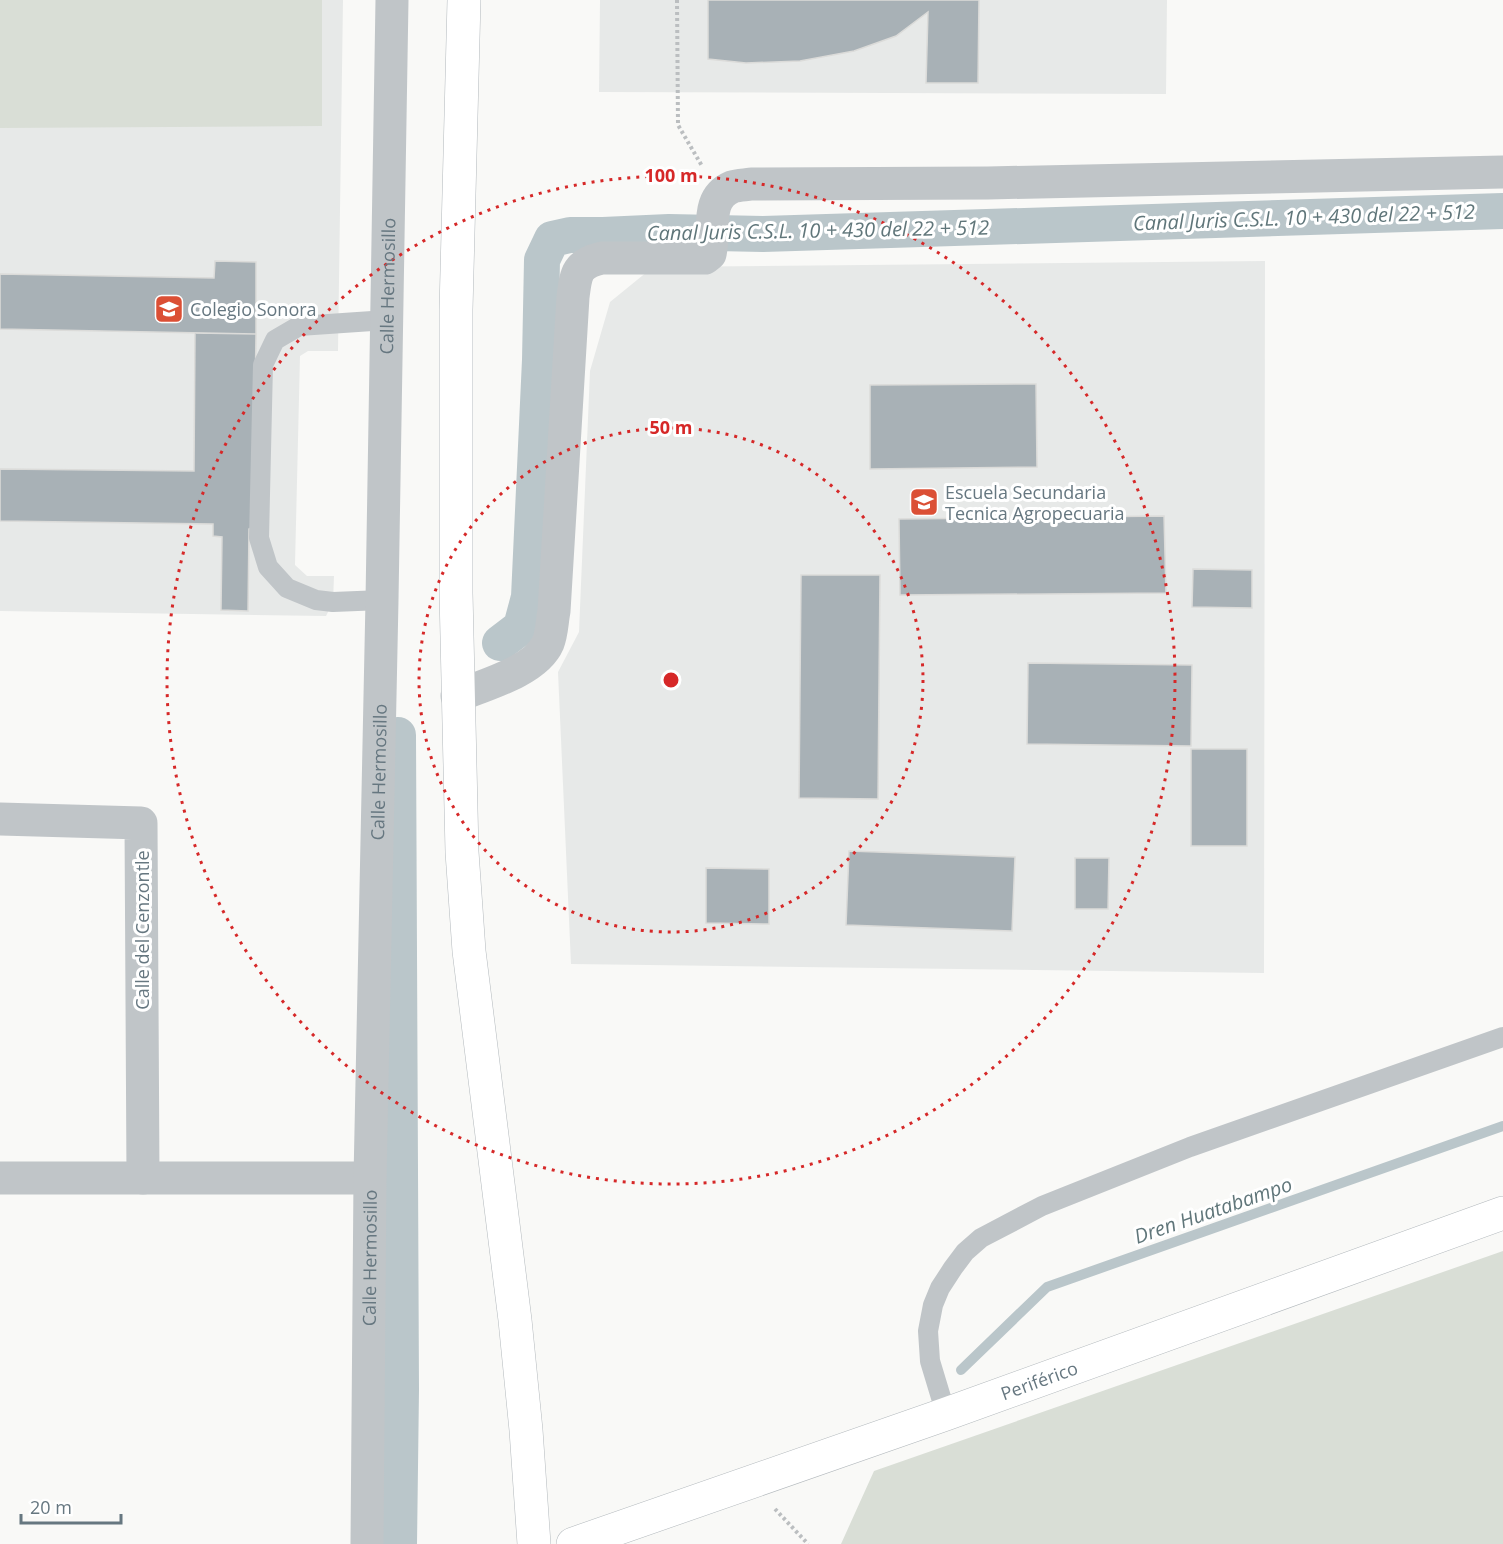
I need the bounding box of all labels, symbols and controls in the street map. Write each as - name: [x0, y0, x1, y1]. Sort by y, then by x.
- text: 100 m: [644, 163, 698, 187]
- water label: Canal Juris C.S.L. 10 + 430 del 22 + 512: [1133, 198, 1475, 236]
- water label: Canal Juris C.S.L. 10 + 430 del 22 + 512: [647, 214, 989, 246]
- street label: Calle Hermosillo: [374, 218, 400, 355]
- school or university icon: Colegio Sonora: [153, 293, 185, 325]
- place label: Colegio Sonora: [190, 297, 317, 321]
- text: 50 m: [650, 415, 692, 439]
- place label: Escuela Secundaria Tecnica Agropecuaria: [945, 480, 1125, 525]
- school or university icon: Escuela Secundaria Tecnica Agropecuaria: [908, 486, 940, 518]
- centre of rings: [661, 670, 681, 690]
- street label: Calle Hermosillo: [365, 704, 392, 841]
- street label: Calle del Cenzontle: [130, 850, 154, 1010]
- water label: Dren Huatabampo: [1130, 1170, 1296, 1250]
- street label: Calle Hermosillo: [357, 1190, 382, 1326]
- street label: Periférico: [997, 1355, 1081, 1405]
- scale bar: [21, 1487, 122, 1525]
- text: 20 m: [30, 1495, 72, 1519]

